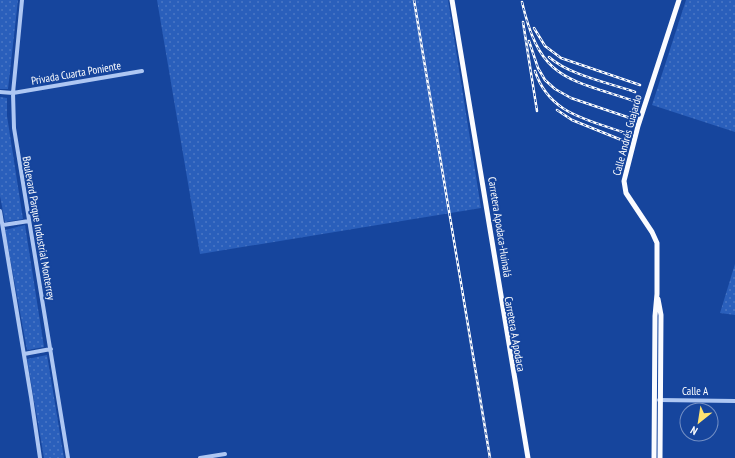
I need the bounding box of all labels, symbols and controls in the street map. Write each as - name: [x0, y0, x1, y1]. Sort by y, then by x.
- street label: Privada Cuarta Poniente: [30, 58, 122, 88]
- street label: Calle Andrés Guajardo: [609, 93, 645, 177]
- street label: Boulevard Parque Industrial Monterrey: [19, 155, 59, 302]
- street label: Carretera Apodaca-Huinalá: [485, 176, 515, 278]
- street label: Carretera A Apodaca: [502, 295, 528, 373]
- street label: Calle A: [682, 384, 709, 398]
- north arrow: [679, 402, 719, 442]
- text: N: [688, 423, 700, 438]

